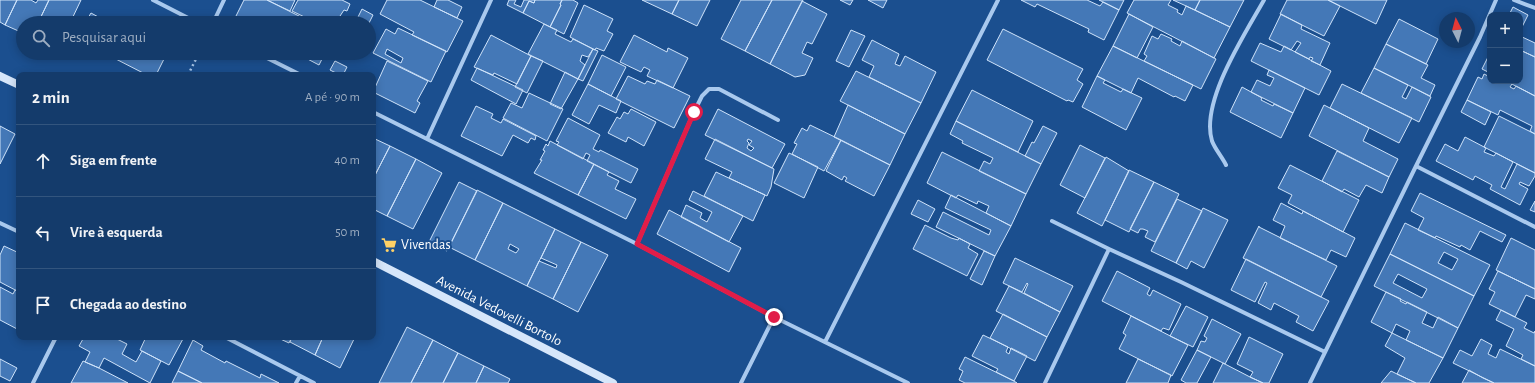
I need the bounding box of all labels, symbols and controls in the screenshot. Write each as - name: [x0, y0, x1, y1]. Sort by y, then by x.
- north arrow: [1439, 12, 1475, 48]
- map controls: [1487, 12, 1523, 84]
- button: +: [1487, 12, 1523, 48]
- search box: [16, 16, 376, 60]
- icon: search: [30, 27, 52, 49]
- text: Pesquisar aqui: [62, 30, 146, 45]
- button: −: [1487, 48, 1523, 84]
- text: 2 min: [32, 89, 70, 106]
- text: A pé · 90 m: [305, 91, 360, 104]
- route start: [685, 103, 703, 121]
- icon: ahead: [32, 150, 54, 172]
- text: Siga em frente: [70, 153, 157, 168]
- text: 40 m: [334, 154, 360, 167]
- icon: left: [32, 222, 54, 244]
- text: Vire à esquerda: [70, 225, 163, 240]
- text: 50 m: [335, 226, 360, 239]
- supermarket icon: Vivendas: [380, 236, 398, 254]
- place label: Vivendas: [401, 238, 451, 252]
- street label: Avenida Vedovelli Bortolo: [434, 273, 564, 349]
- icon: arrive: [32, 294, 54, 316]
- text: Chegada ao destino: [70, 297, 187, 312]
- route end: [765, 308, 783, 326]

